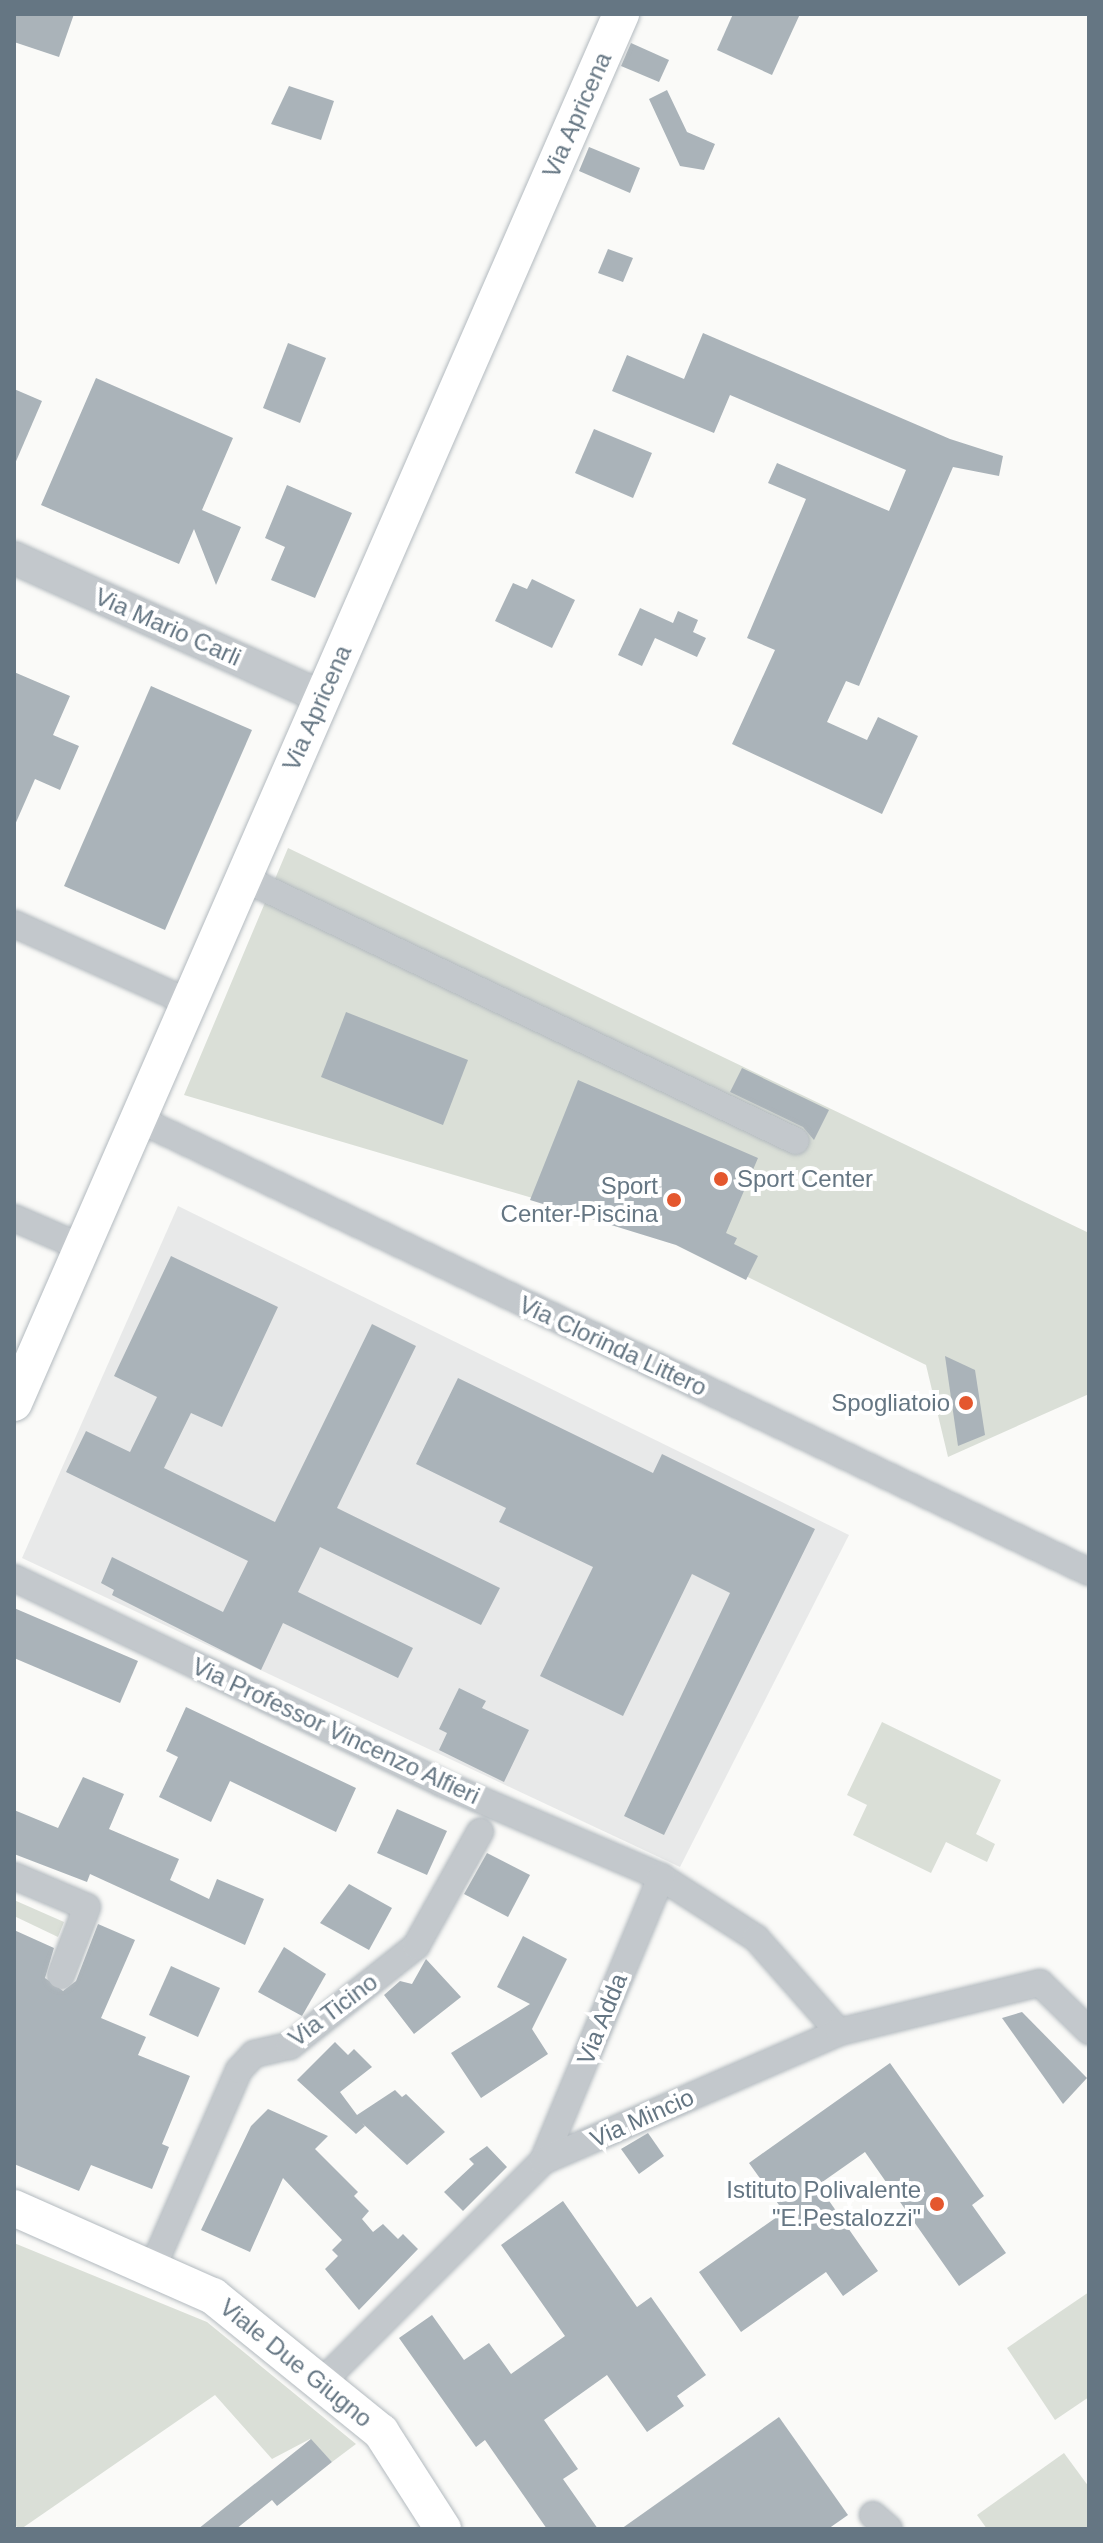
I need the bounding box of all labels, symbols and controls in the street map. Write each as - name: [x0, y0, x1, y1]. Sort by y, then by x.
- street label: Via Apricena: [536, 47, 618, 183]
- street label: Via Mario Carli: [90, 582, 246, 672]
- street label: Via Apricena: [276, 640, 358, 776]
- place label: Sport Center: [737, 1165, 873, 1193]
- marker: Sport Center: [712, 1170, 730, 1188]
- place label: Sport Center-Piscina: [501, 1172, 658, 1228]
- marker: Sport Center-Piscina: [665, 1191, 683, 1209]
- street label: Via Clorinda Littero: [515, 1290, 711, 1402]
- place label: Spogliatoio: [831, 1389, 950, 1417]
- marker: Spogliatoio: [957, 1394, 975, 1412]
- street label: Via Professor Vincenzo Alfieri: [187, 1651, 485, 1811]
- street label: Via Ticino: [283, 1967, 383, 2053]
- street label: Via Adda: [570, 1969, 634, 2069]
- street label: Via Mincio: [586, 2082, 698, 2154]
- place label: Istituto Polivalente "E.Pestalozzi": [726, 2176, 921, 2232]
- marker: Istituto Polivalente "E.Pestalozzi": [928, 2195, 946, 2213]
- street label: Viale Due Giugno: [214, 2293, 378, 2433]

